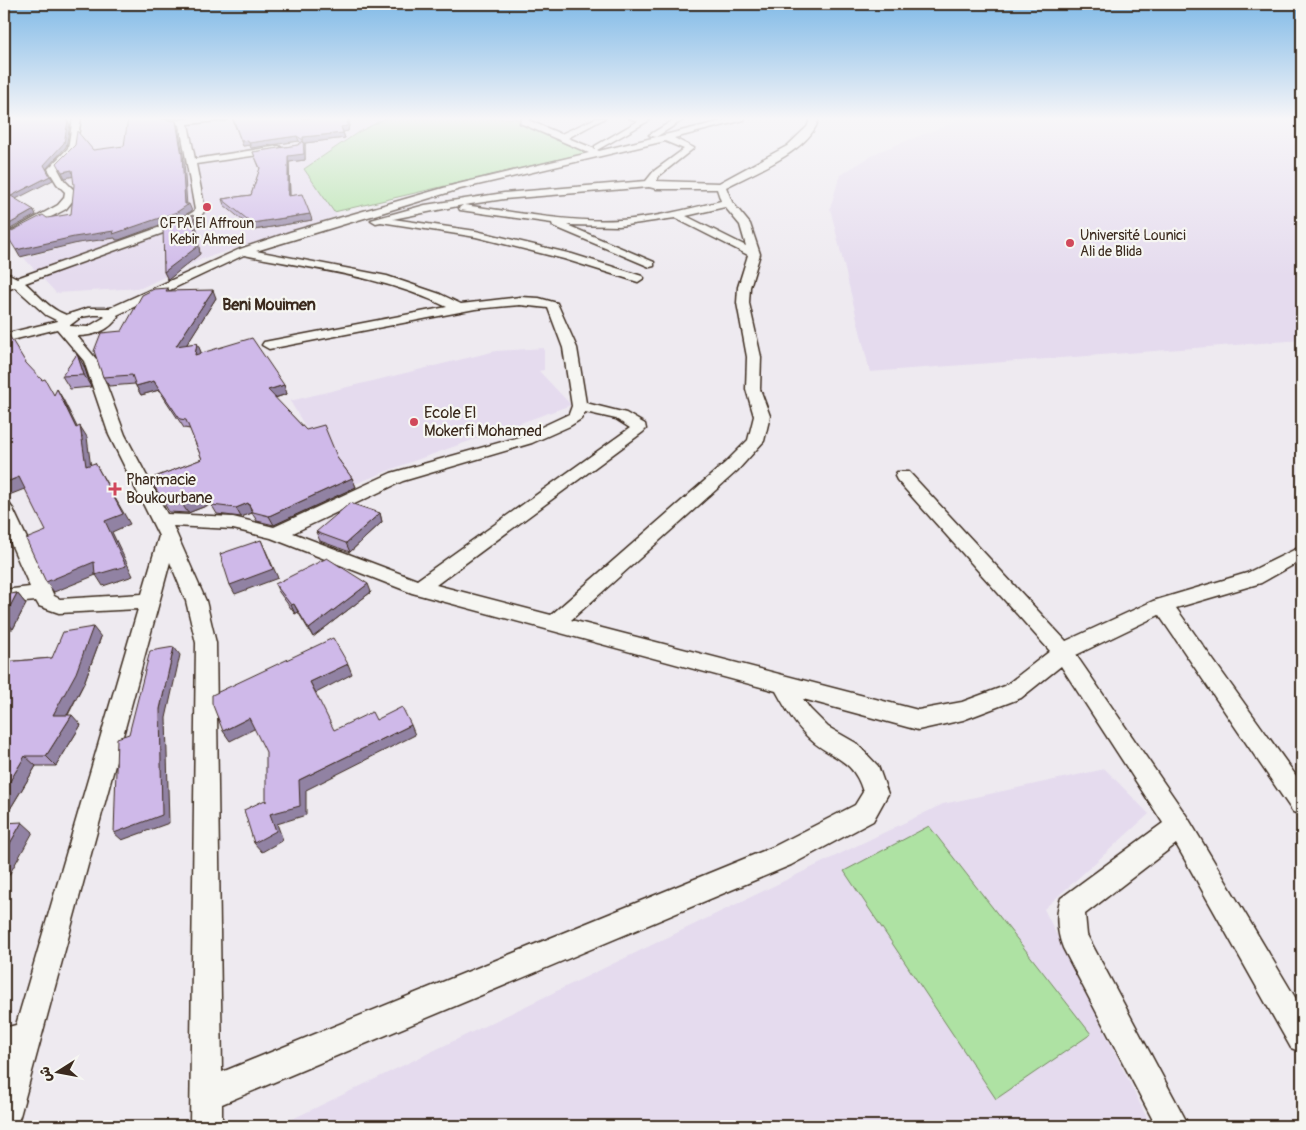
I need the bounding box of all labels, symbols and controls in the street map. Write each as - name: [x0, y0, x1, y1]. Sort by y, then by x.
- marker: CFPA El Affroun Kebir Ahmed: [201, 201, 213, 213]
- place label: CFPA El Affroun Kebir Ahmed: [160, 215, 254, 248]
- place label: Université Lounici Ali de Blida: [1080, 227, 1186, 260]
- marker: Université Lounici Ali de Blida: [1064, 237, 1076, 249]
- district label: Beni Mouimen: [222, 295, 316, 315]
- place label: Ecole El Mokerfi Mohamed: [424, 403, 542, 441]
- marker: Ecole El Mokerfi Mohamed: [408, 416, 420, 428]
- place label: Pharmacie Boukourbane: [126, 470, 213, 508]
- marker: Pharmacie Boukourbane: [108, 482, 122, 496]
- north arrow: [32, 1048, 82, 1098]
- text: ش: [36, 1065, 56, 1084]

